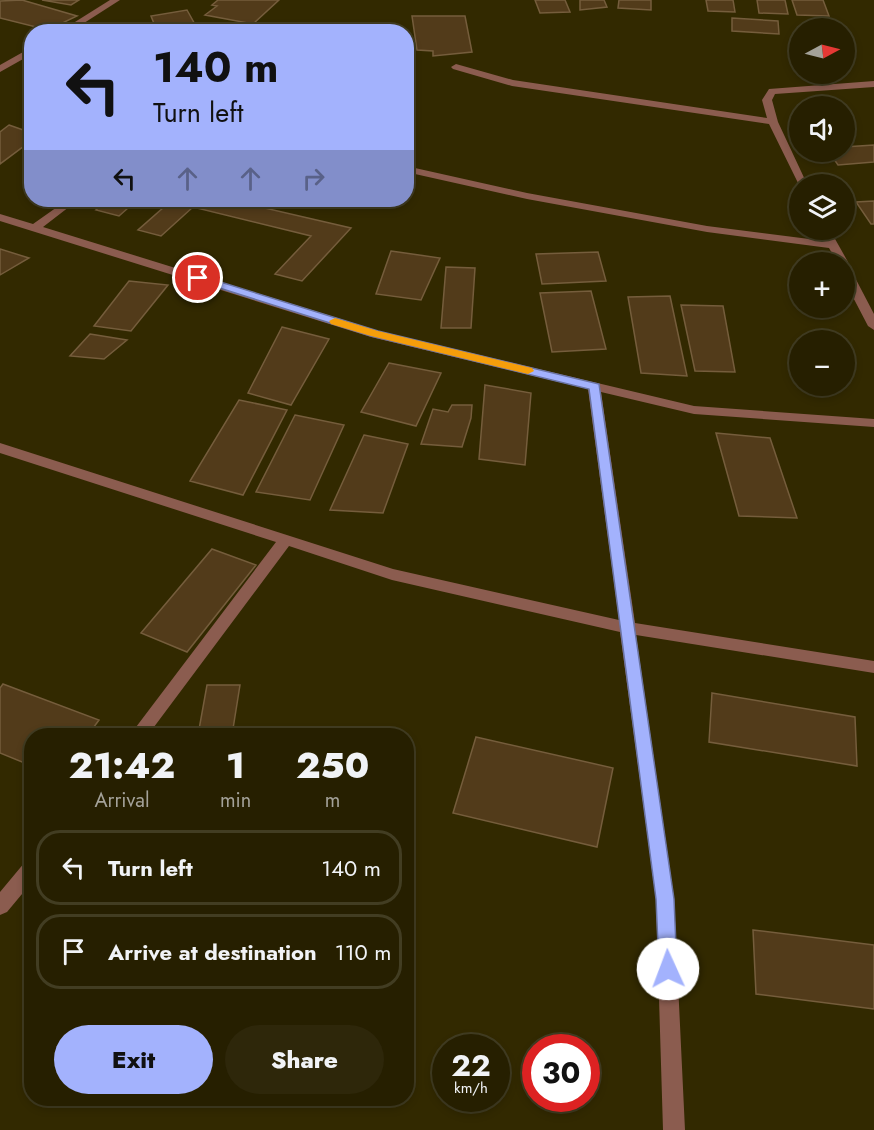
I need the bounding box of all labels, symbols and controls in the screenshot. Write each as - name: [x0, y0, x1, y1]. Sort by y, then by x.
- north arrow: [789, 18, 855, 84]
- map controls: [789, 18, 855, 396]
- text: 140 m: [153, 37, 279, 98]
- icon: left: [54, 48, 132, 126]
- text: Turn left: [153, 93, 243, 132]
- button: sound: [789, 96, 855, 162]
- icon: left: [108, 162, 141, 195]
- icon: ahead: [171, 162, 204, 195]
- icon: ahead: [234, 162, 267, 195]
- icon: right: [297, 162, 330, 195]
- button: layers: [789, 174, 855, 240]
- pin: [172, 252, 223, 303]
- button: +: [789, 252, 855, 318]
- icon: arrive: [181, 261, 214, 294]
- button: −: [789, 330, 855, 396]
- text: 21:42: [69, 739, 175, 791]
- text: 1: [226, 739, 245, 791]
- text: 250: [296, 739, 369, 791]
- text: Arrival: [94, 786, 150, 815]
- text: min: [220, 786, 251, 815]
- text: m: [325, 786, 340, 815]
- icon: left: [57, 851, 90, 884]
- text: Turn left: [108, 852, 193, 884]
- text: 140 m: [321, 852, 381, 884]
- icon: arrive: [57, 935, 90, 968]
- text: Arrive at destination: [108, 936, 317, 968]
- text: 110 m: [335, 936, 392, 968]
- position arrow: [636, 937, 700, 1001]
- button: Exit: [54, 1025, 213, 1094]
- button: Share: [225, 1025, 384, 1094]
- speed limit sign: 30: [522, 1034, 600, 1112]
- text: 22: [451, 1044, 491, 1087]
- text: km/h: [454, 1077, 488, 1099]

